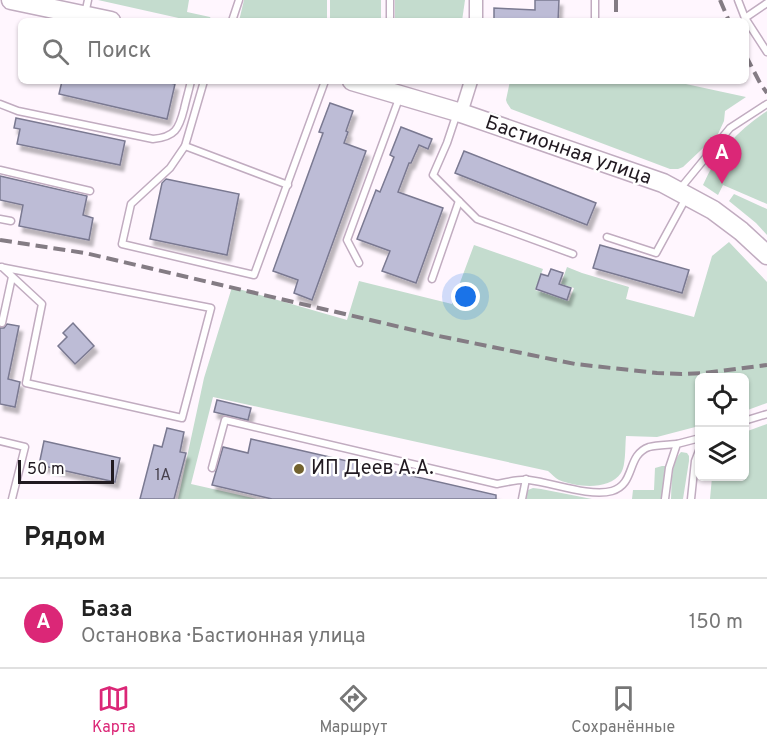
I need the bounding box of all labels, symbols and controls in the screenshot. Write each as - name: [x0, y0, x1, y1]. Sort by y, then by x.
- search box: [18, 18, 749, 84]
- icon: search: [39, 35, 72, 68]
- text: Поиск: [87, 38, 151, 65]
- street label: Бастионная улица: [481, 110, 655, 192]
- pin: A: [702, 134, 742, 184]
- your location: [451, 282, 480, 311]
- map controls: [695, 373, 749, 481]
- button: locate: [695, 373, 749, 427]
- button: layers: [695, 427, 749, 481]
- place label: ИП Деев А.А.: [311, 456, 434, 482]
- scale bar: [18, 457, 114, 484]
- text: 50 m: [27, 460, 65, 480]
- marker: ИП Деев А.А.: [292, 462, 306, 476]
- house number: 1А: [155, 466, 171, 486]
- text: Рядом: [24, 522, 106, 555]
- text: База: [81, 597, 132, 624]
- text: A: [36, 610, 51, 636]
- text: 150 m: [689, 610, 743, 636]
- text: Остановка · Бастионная улица: [81, 624, 366, 650]
- tab: Карта: [92, 682, 136, 738]
- tab: Маршрут: [319, 682, 388, 738]
- tab: Сохранённые: [571, 682, 675, 738]

